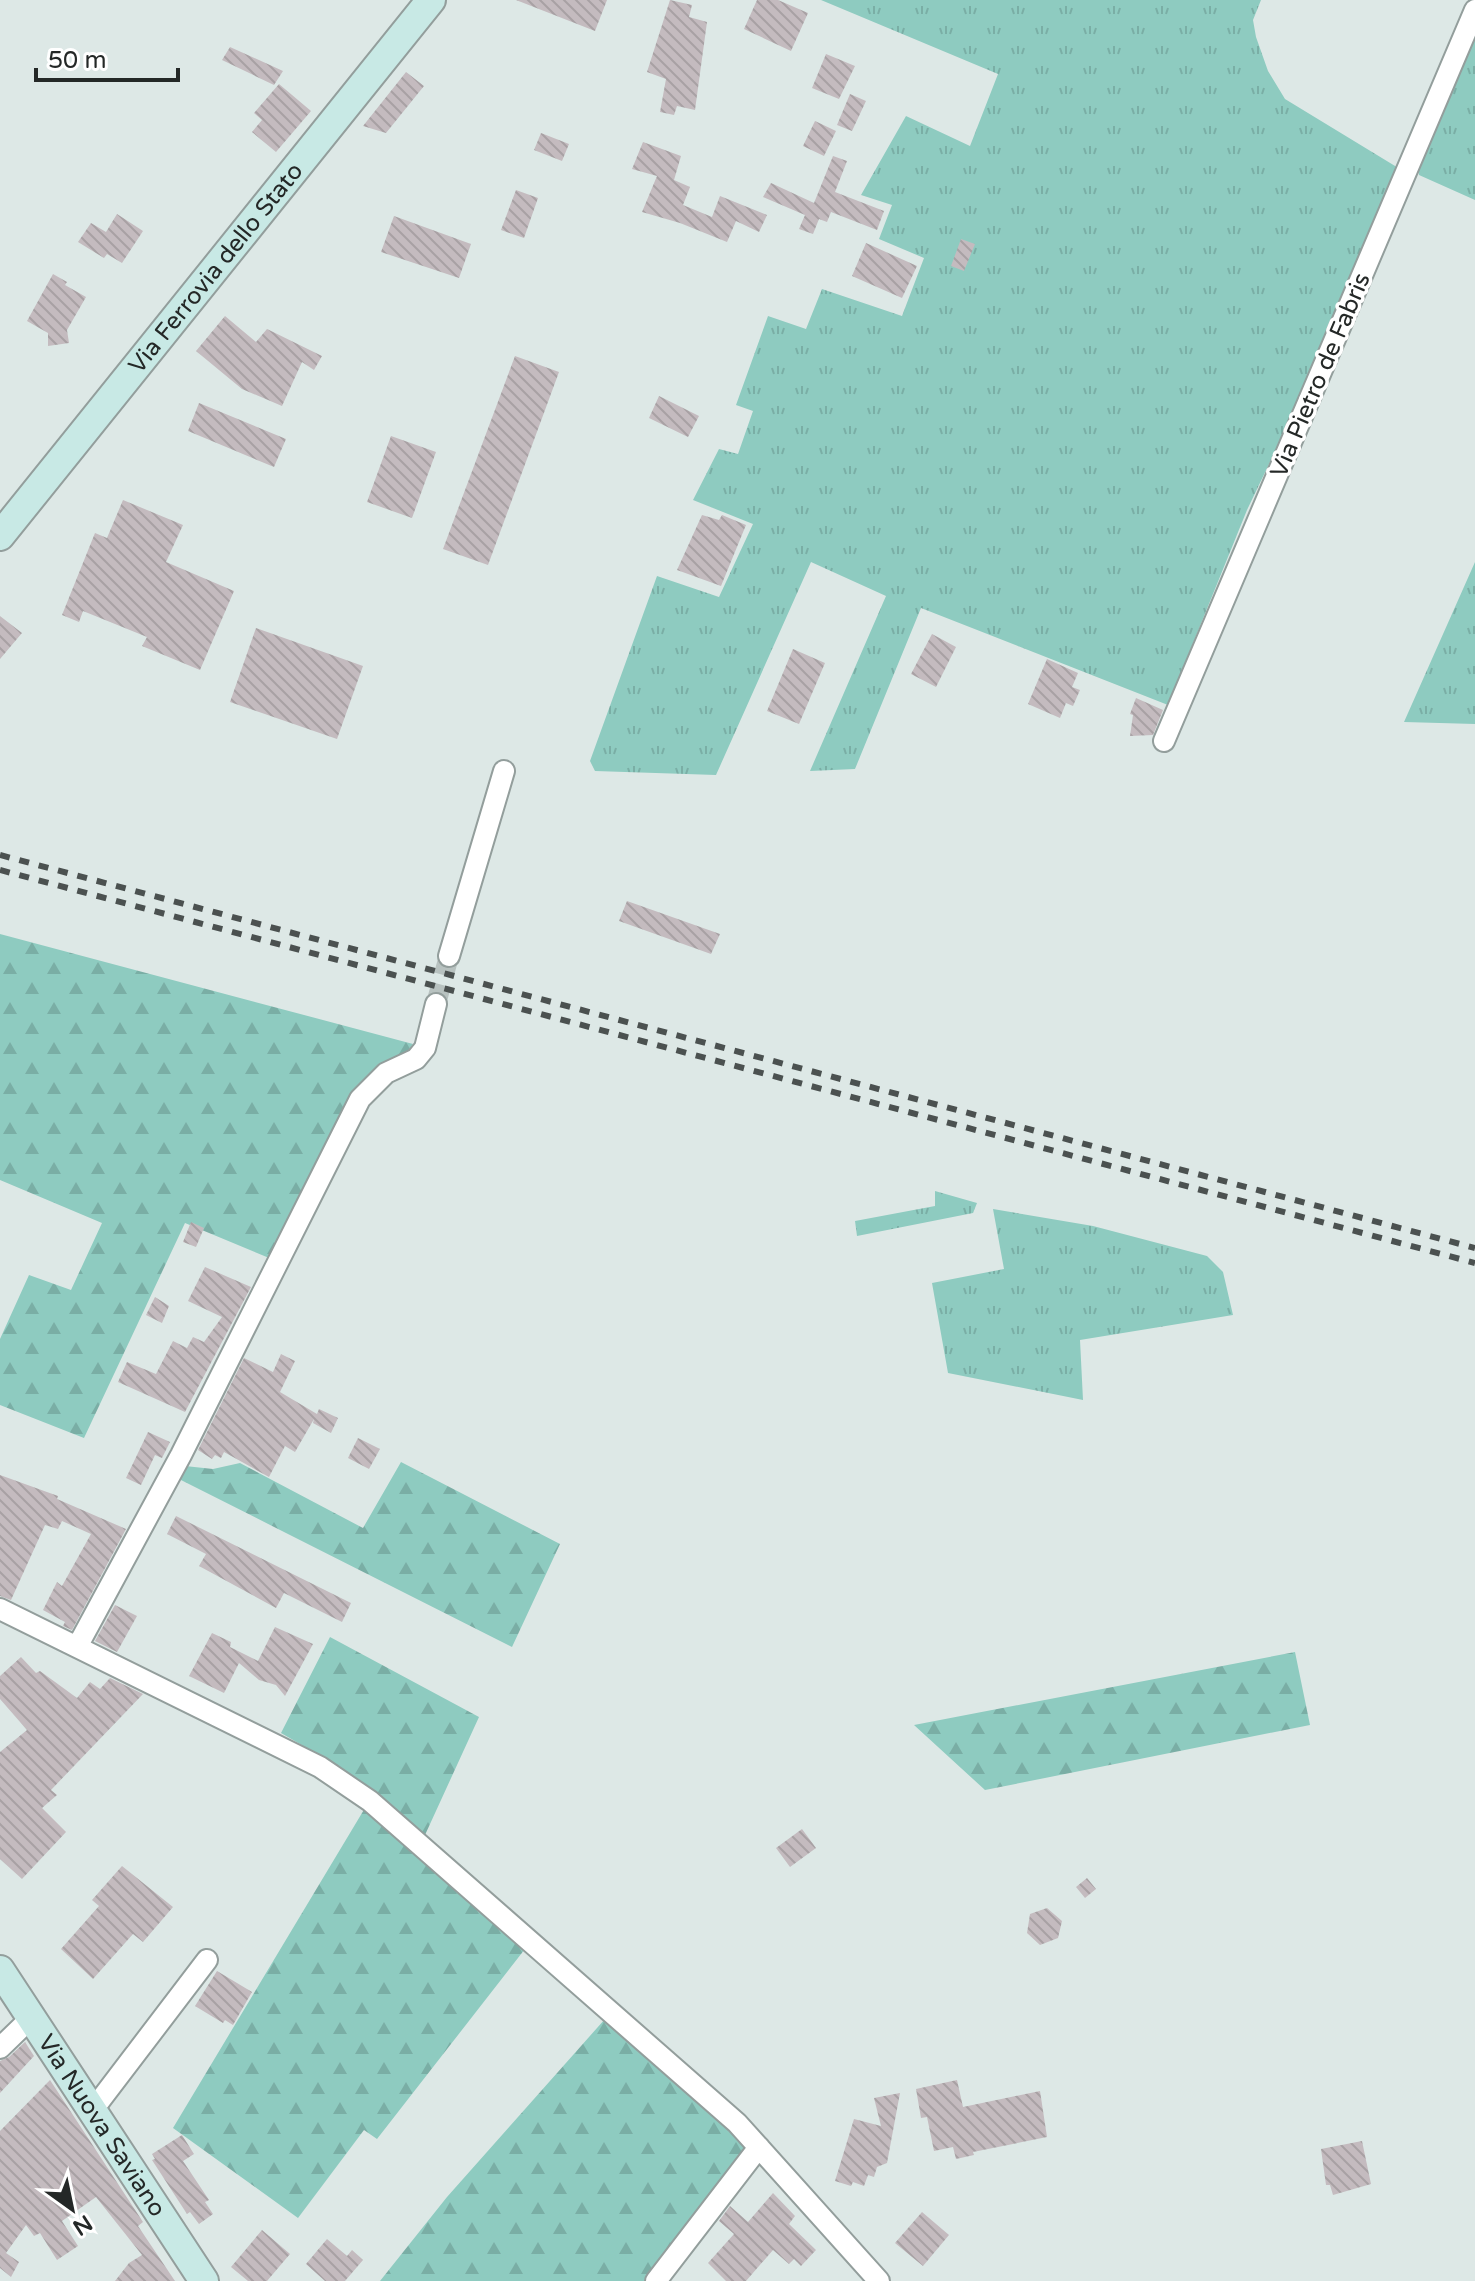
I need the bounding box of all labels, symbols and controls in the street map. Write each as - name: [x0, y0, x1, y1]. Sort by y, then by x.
- scale bar: [36, 32, 178, 82]
- text: 50 m: [48, 46, 106, 75]
- street label: Via Ferrovia dello Stato: [123, 157, 309, 379]
- street label: Via Pietro de Fabris: [1264, 268, 1377, 482]
- street label: Via Nuova Saviano: [31, 2029, 172, 2222]
- north arrow: [32, 2169, 112, 2249]
- text: N: [68, 2209, 97, 2241]

